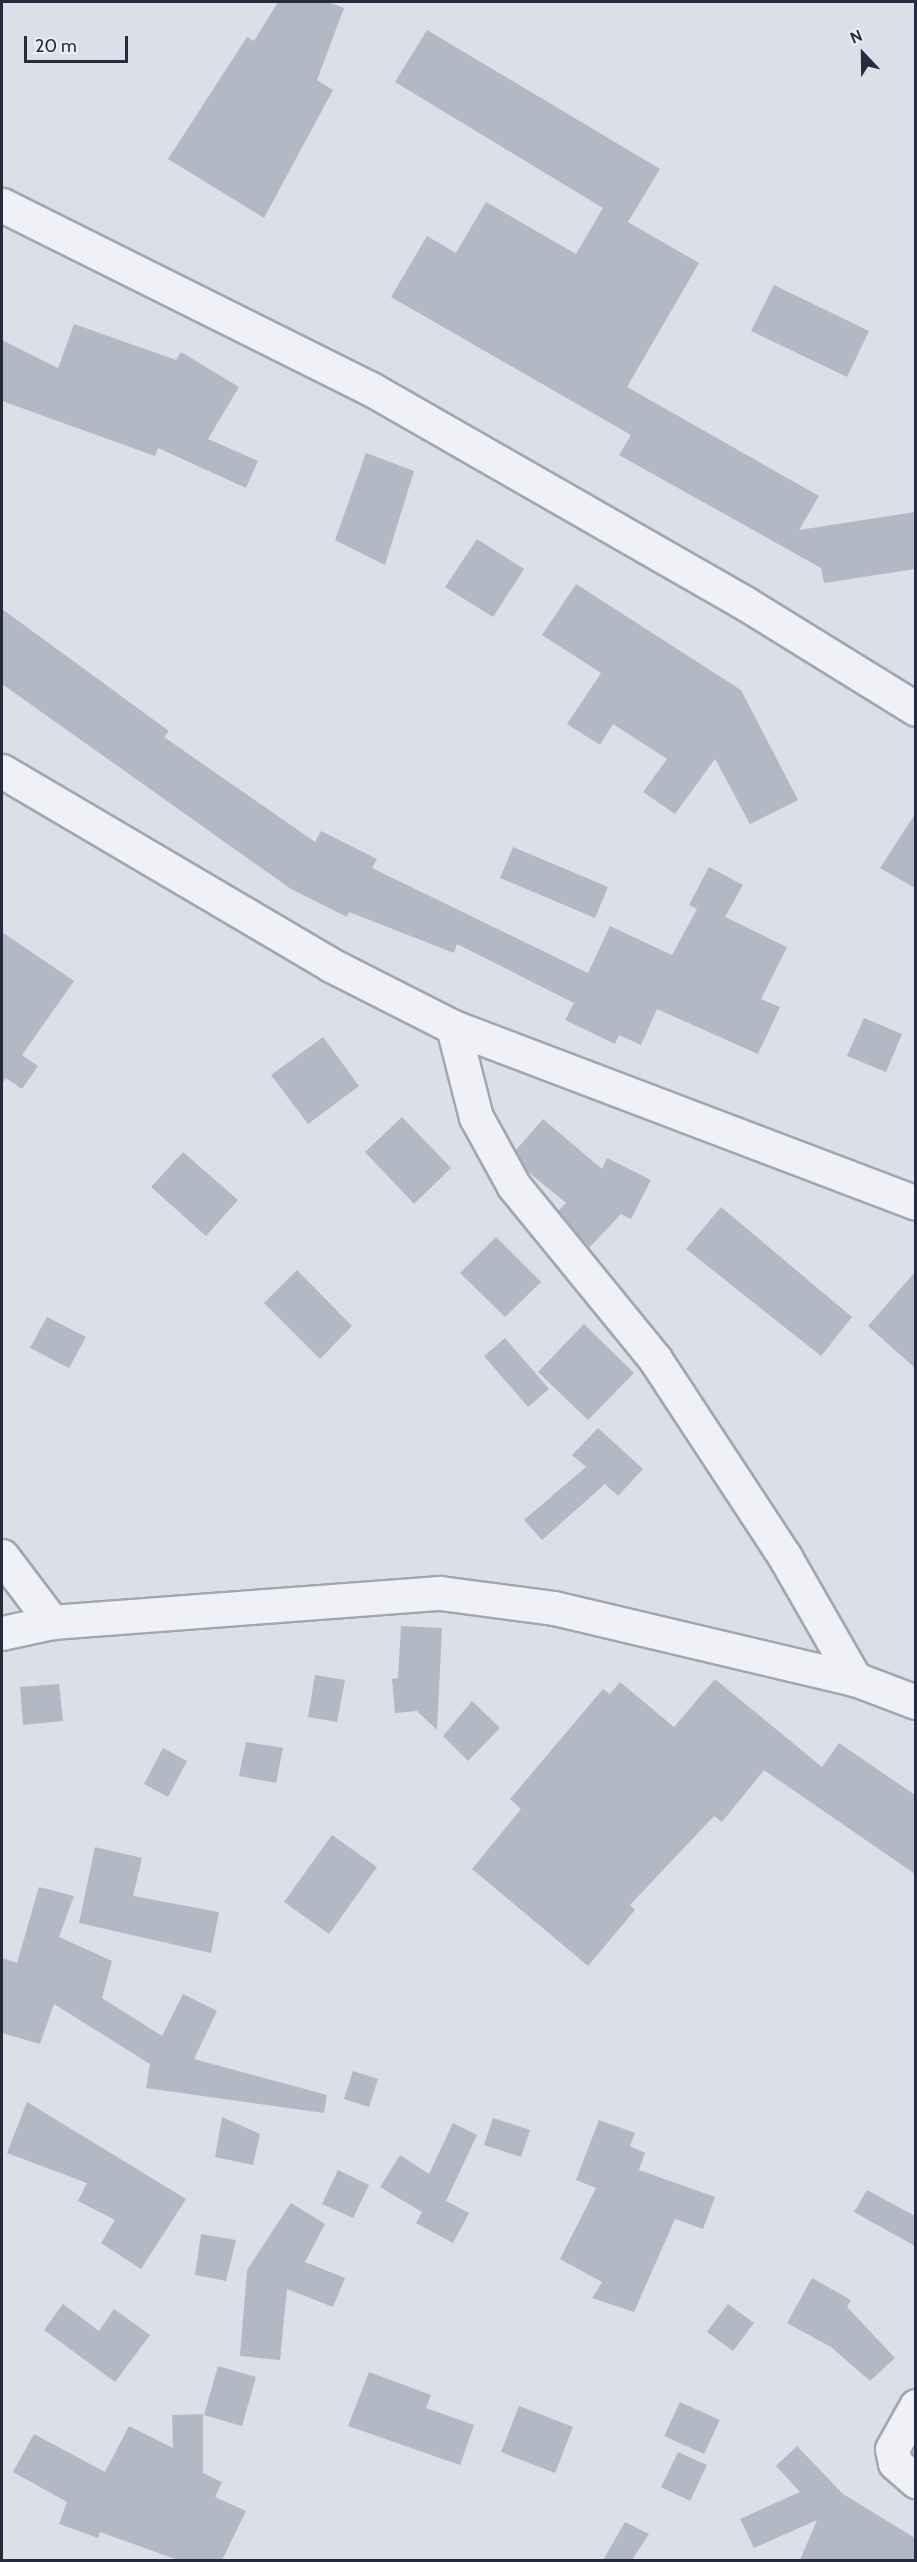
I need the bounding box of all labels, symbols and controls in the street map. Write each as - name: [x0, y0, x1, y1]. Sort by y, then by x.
- scale bar: [27, 24, 130, 62]
- north arrow: [833, 24, 893, 84]
- text: N: [847, 26, 865, 48]
- text: 20 m: [35, 35, 77, 57]

